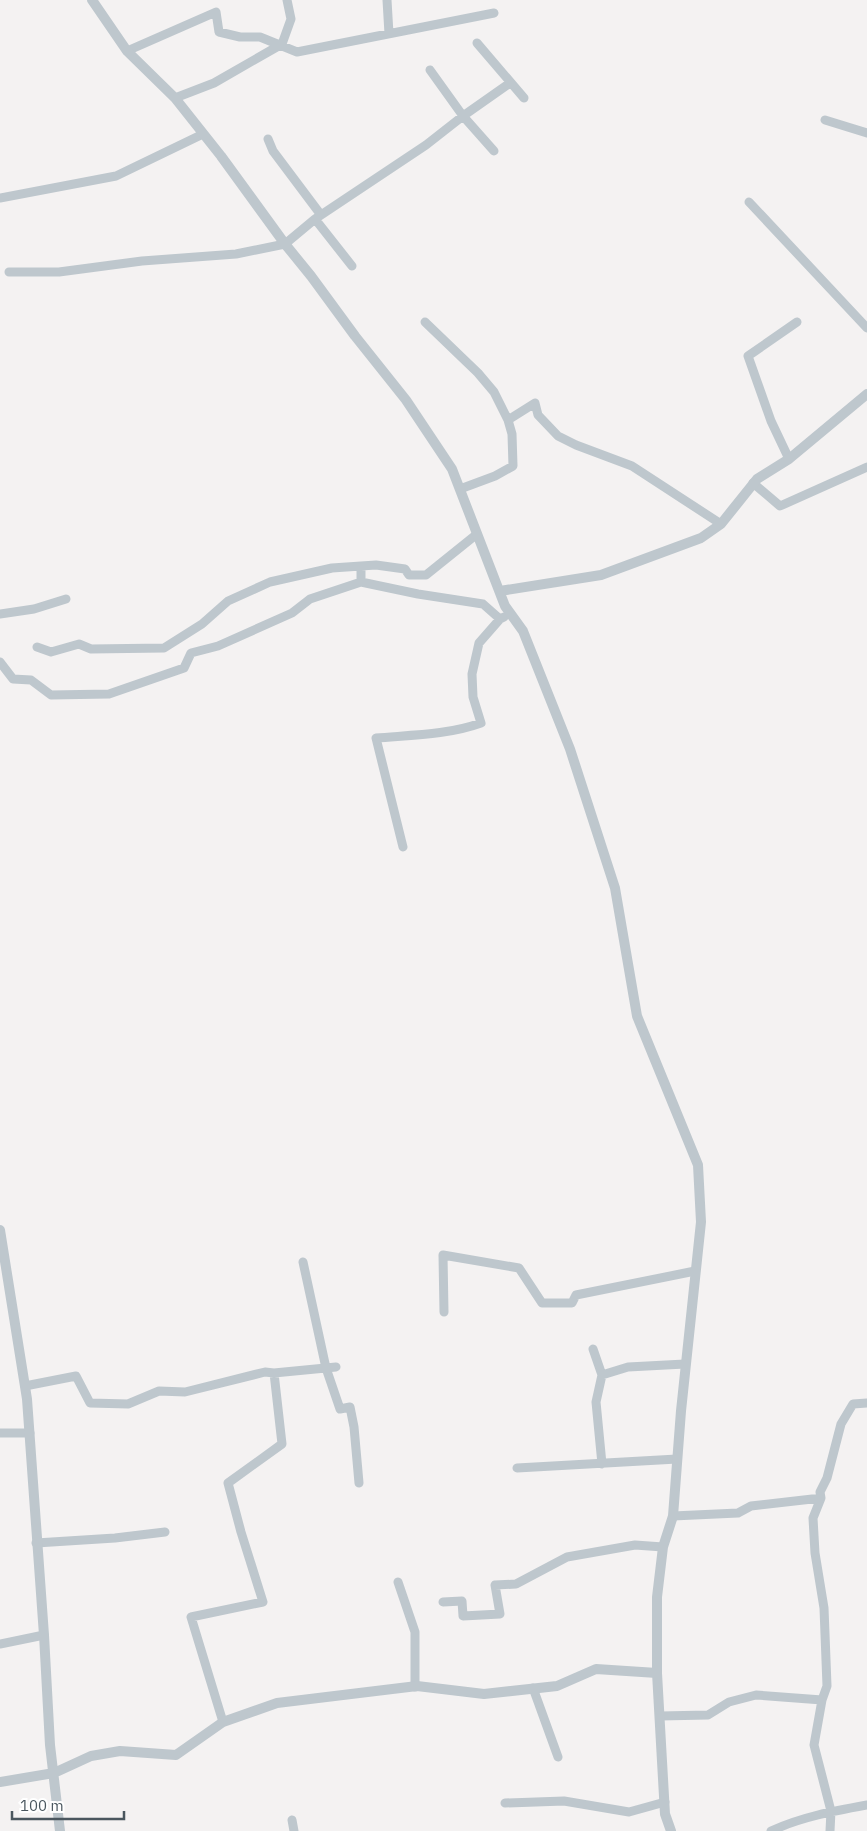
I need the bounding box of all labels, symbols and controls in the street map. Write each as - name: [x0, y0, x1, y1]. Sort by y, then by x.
- scale bar: [12, 1788, 125, 1820]
- text: 100 m: [20, 1796, 64, 1815]

